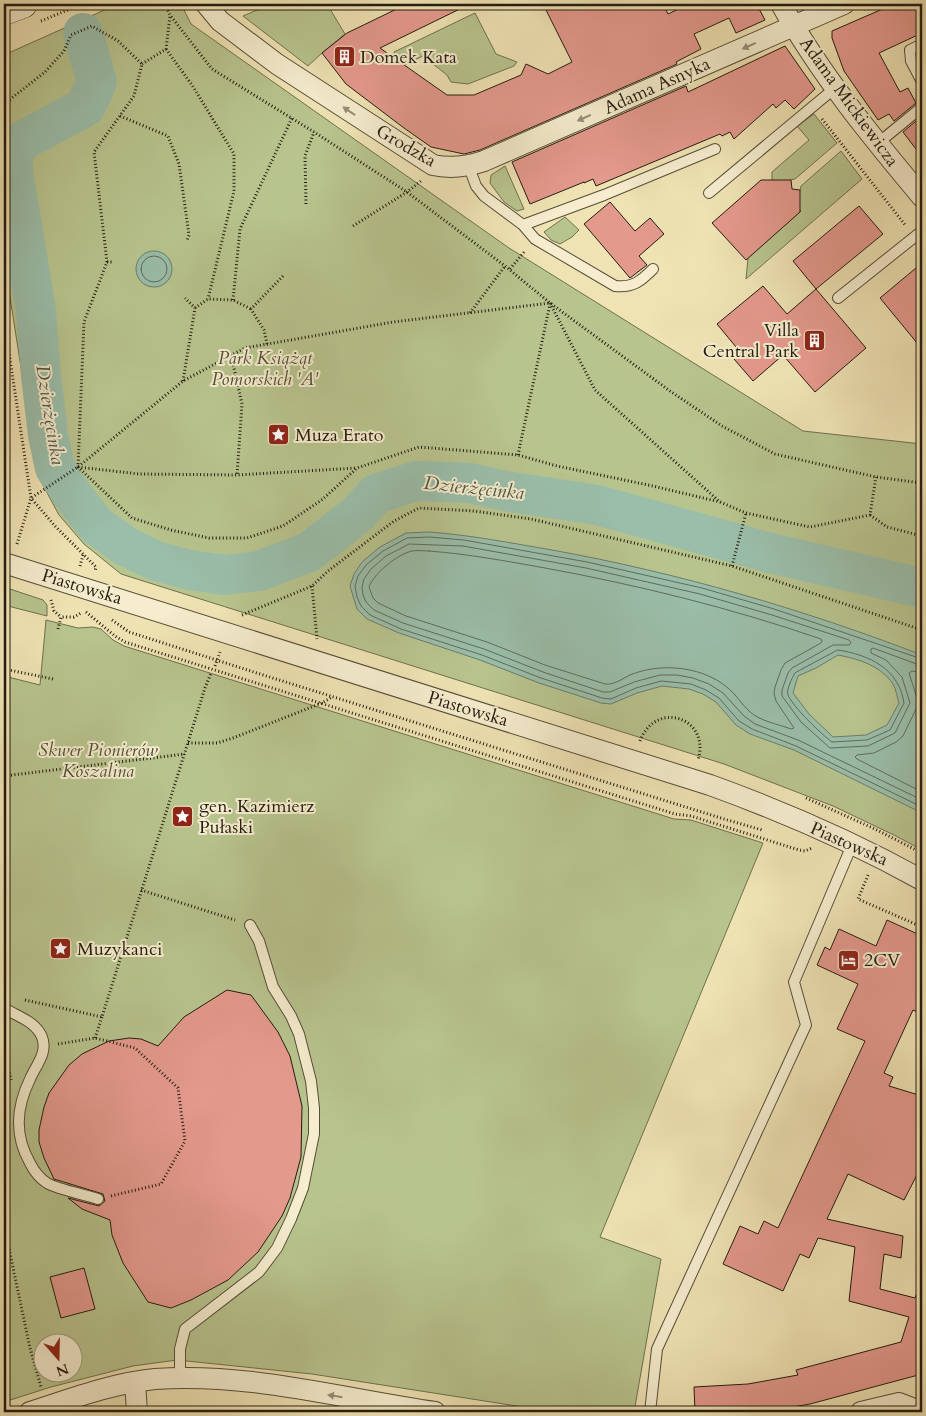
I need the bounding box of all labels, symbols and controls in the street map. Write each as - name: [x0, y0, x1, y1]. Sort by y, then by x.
- street label: Adama Mickiewicza: [793, 32, 905, 172]
- one-way arrow: [742, 43, 756, 51]
- building icon: Domek Kata: [332, 45, 356, 69]
- place label: Domek Kata: [360, 45, 457, 70]
- street label: Adama Asnyka: [600, 51, 714, 121]
- one-way arrow: [342, 106, 356, 116]
- one-way arrow: [577, 115, 591, 123]
- street label: Grodzka: [371, 119, 441, 173]
- place label: Villa Central Park: [703, 318, 799, 364]
- building icon: Villa Central Park: [803, 328, 827, 352]
- park label: Park Książąt Pomorskich 'A': [212, 346, 318, 392]
- water label: Dzierżęcinka: [29, 363, 71, 467]
- place icon: Muza Erato: [267, 423, 291, 447]
- place label: Muza Erato: [295, 423, 384, 448]
- water label: Dzierżęcinka: [422, 470, 526, 506]
- street label: Piastowska: [39, 563, 125, 611]
- street label: Piastowska: [425, 685, 511, 733]
- park label: Skwer Pionierów Koszalina: [38, 738, 158, 784]
- place label: gen. Kazimierz Pułaski: [199, 794, 314, 840]
- place icon: gen. Kazimierz Pułaski: [171, 804, 195, 828]
- street label: Piastowska: [806, 816, 892, 872]
- place icon: Muzykanci: [49, 937, 73, 961]
- place label: Muzykanci: [77, 937, 162, 962]
- hotel icon: 2CV: [836, 948, 860, 972]
- place label: 2CV: [864, 948, 901, 973]
- north arrow: [32, 1334, 82, 1384]
- text: N: [53, 1359, 71, 1381]
- one-way arrow: [327, 1391, 343, 1399]

